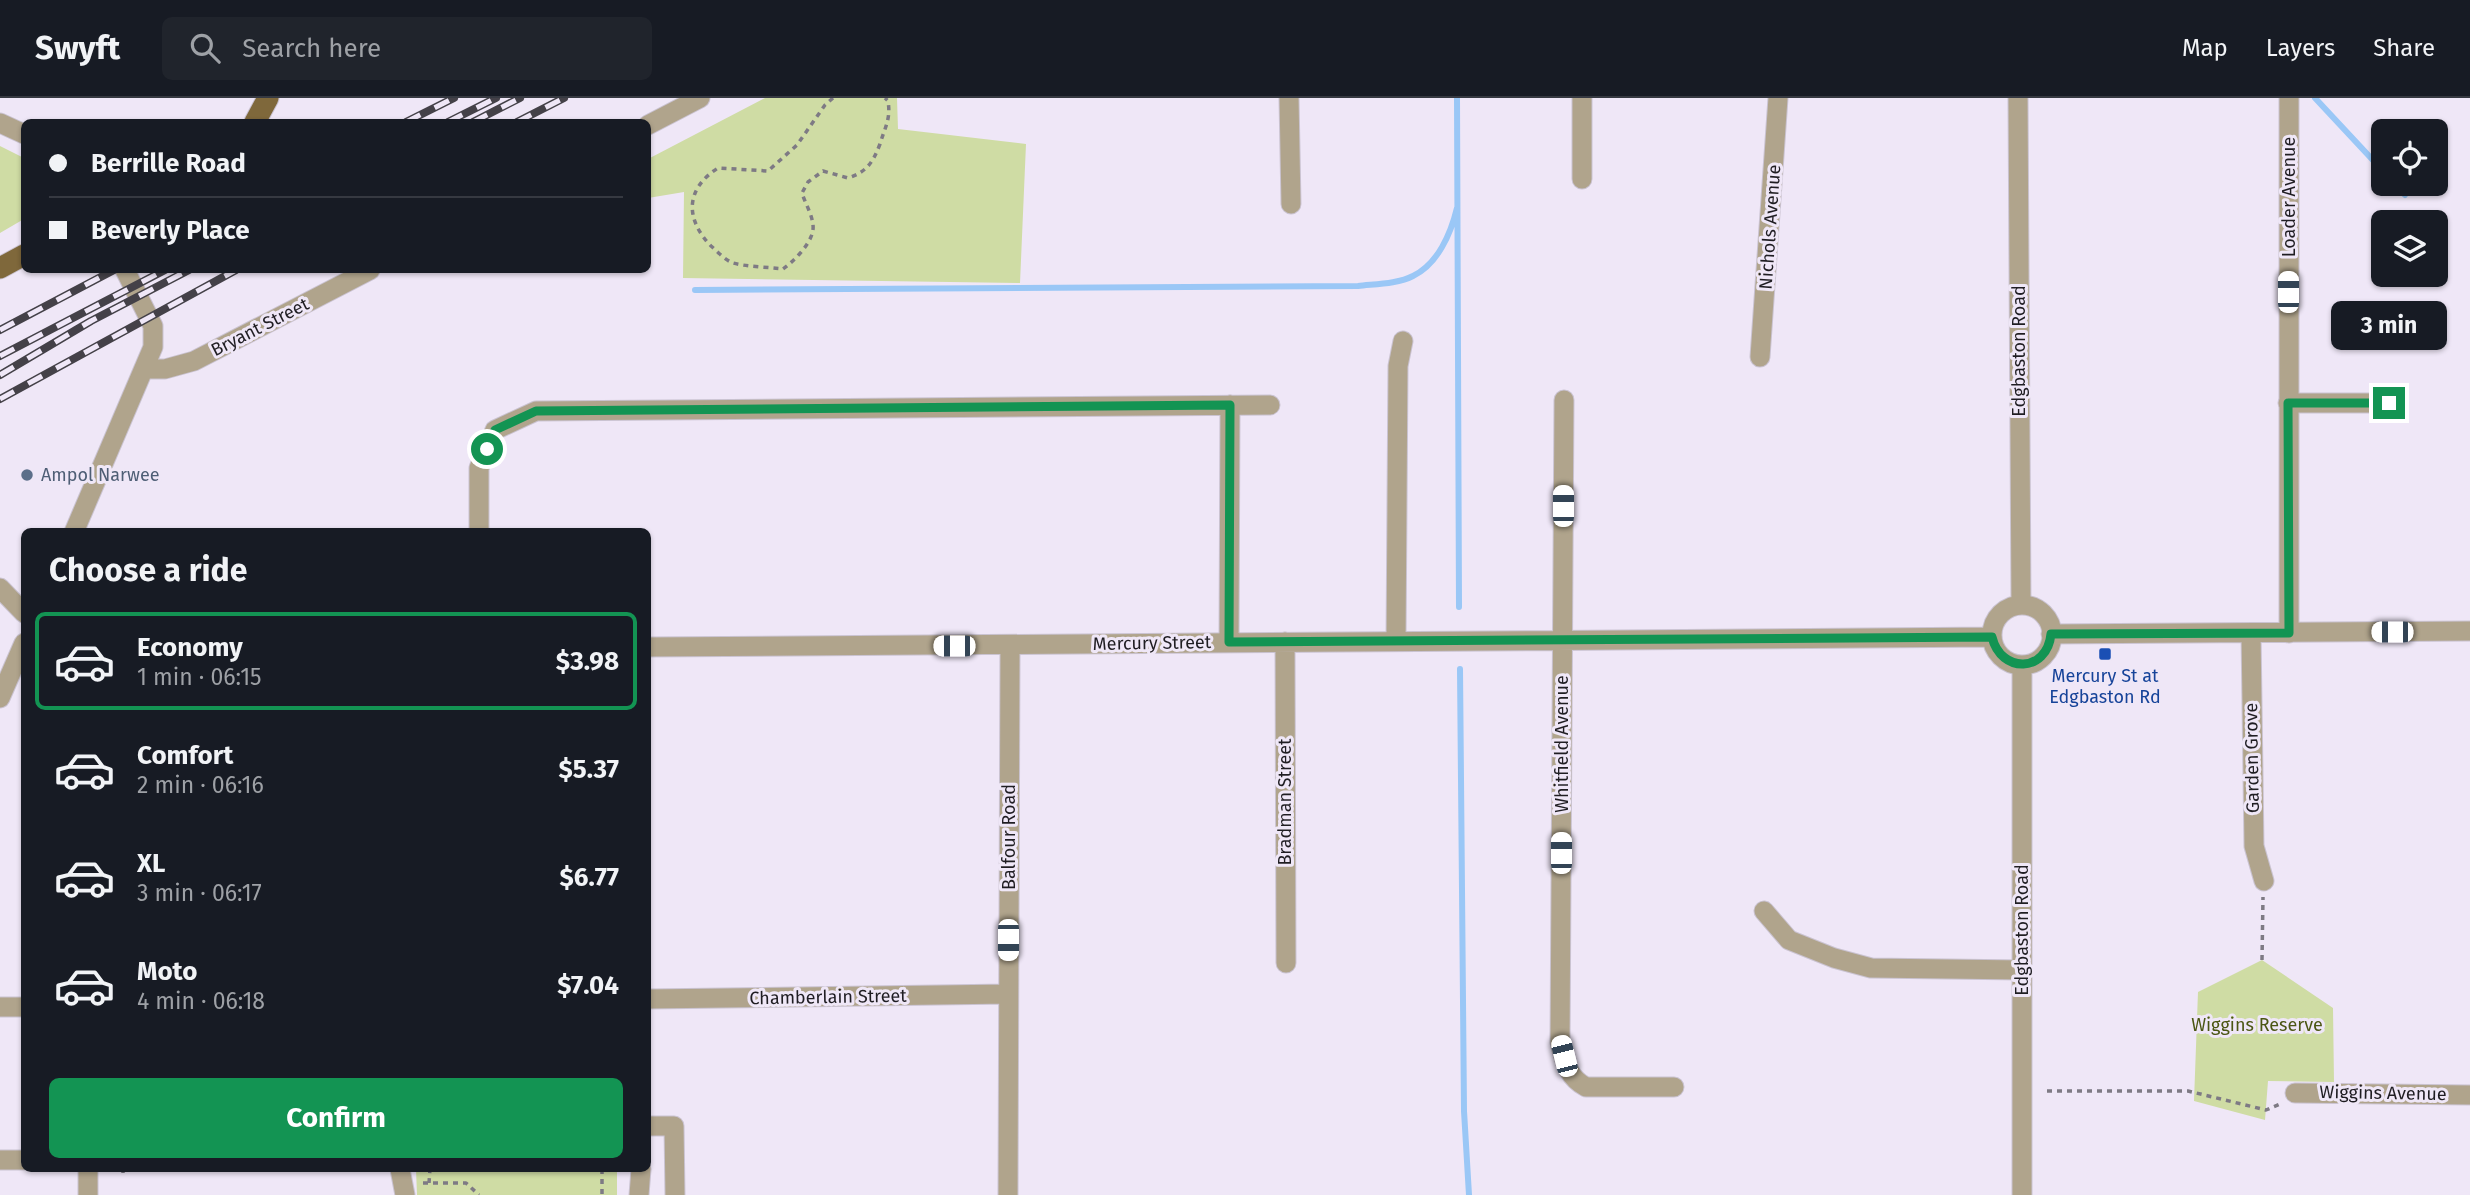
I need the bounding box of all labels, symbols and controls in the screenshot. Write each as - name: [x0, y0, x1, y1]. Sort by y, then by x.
- search box: [162, 17, 652, 80]
- text: Swyft: [35, 28, 120, 68]
- icon: search: [186, 29, 224, 67]
- text: Search here: [242, 33, 381, 64]
- text: Map: [2182, 34, 2228, 62]
- text: Layers: [2266, 34, 2335, 62]
- text: Share: [2373, 34, 2435, 62]
- map controls: [2371, 119, 2448, 287]
- button: locate: [2371, 119, 2448, 196]
- street label: Loader Avenue: [2278, 137, 2300, 257]
- text: Berrille Road: [91, 148, 246, 179]
- street label: Nichols Avenue: [1755, 164, 1785, 290]
- button: layers: [2371, 210, 2448, 287]
- text: Beverly Place: [91, 215, 250, 246]
- car: [2278, 271, 2299, 313]
- street label: Edgbaston Road: [2008, 285, 2030, 417]
- street label: Bryant Street: [207, 293, 313, 361]
- callout: 3 min: [2331, 302, 2447, 350]
- text: 3 min: [2361, 311, 2417, 339]
- route end: [2373, 387, 2405, 419]
- route start: [471, 433, 503, 465]
- place label: Ampol Narwee: [41, 464, 160, 486]
- marker: Ampol Narwee: [19, 467, 35, 483]
- car: [1553, 485, 1574, 527]
- text: Choose a ride: [49, 551, 247, 589]
- car: [2372, 622, 2414, 643]
- icon: car: [53, 630, 116, 693]
- street label: Mercury Street: [1093, 631, 1212, 655]
- text: Economy: [137, 632, 243, 663]
- car: [934, 636, 976, 657]
- text: $3.98: [556, 646, 619, 677]
- marker: Mercury St at Edgbaston Rd: [2097, 646, 2113, 662]
- text: 1 min · 06:15: [137, 663, 262, 691]
- place label: Mercury St at Edgbaston Rd: [2049, 665, 2161, 708]
- street label: Whitfield Avenue: [1551, 675, 1573, 813]
- street label: Garden Grove: [2240, 703, 2264, 813]
- icon: car: [53, 738, 116, 801]
- street label: Bradman Street: [1274, 738, 1296, 866]
- text: Comfort: [137, 740, 233, 771]
- text: $5.37: [559, 754, 619, 785]
- text: 2 min · 06:16: [137, 771, 264, 799]
- street label: Balfour Road: [998, 784, 1020, 890]
- car: [1551, 832, 1572, 874]
- icon: car: [53, 846, 116, 909]
- text: XL: [137, 848, 165, 879]
- text: $6.77: [559, 862, 619, 893]
- street label: Edgbaston Road: [2011, 864, 2033, 996]
- text: 3 min · 06:17: [137, 879, 262, 907]
- car: [998, 919, 1019, 961]
- icon: car: [53, 954, 116, 1017]
- text: Moto: [137, 956, 197, 987]
- text: $7.04: [557, 970, 619, 1001]
- street label: Chamberlain Street: [749, 985, 907, 1009]
- text: 4 min · 06:18: [137, 987, 265, 1015]
- park label: Wiggins Reserve: [2191, 1014, 2323, 1036]
- car: [1549, 1033, 1580, 1079]
- button: Confirm: [49, 1078, 623, 1158]
- street label: Wiggins Avenue: [2319, 1081, 2447, 1105]

